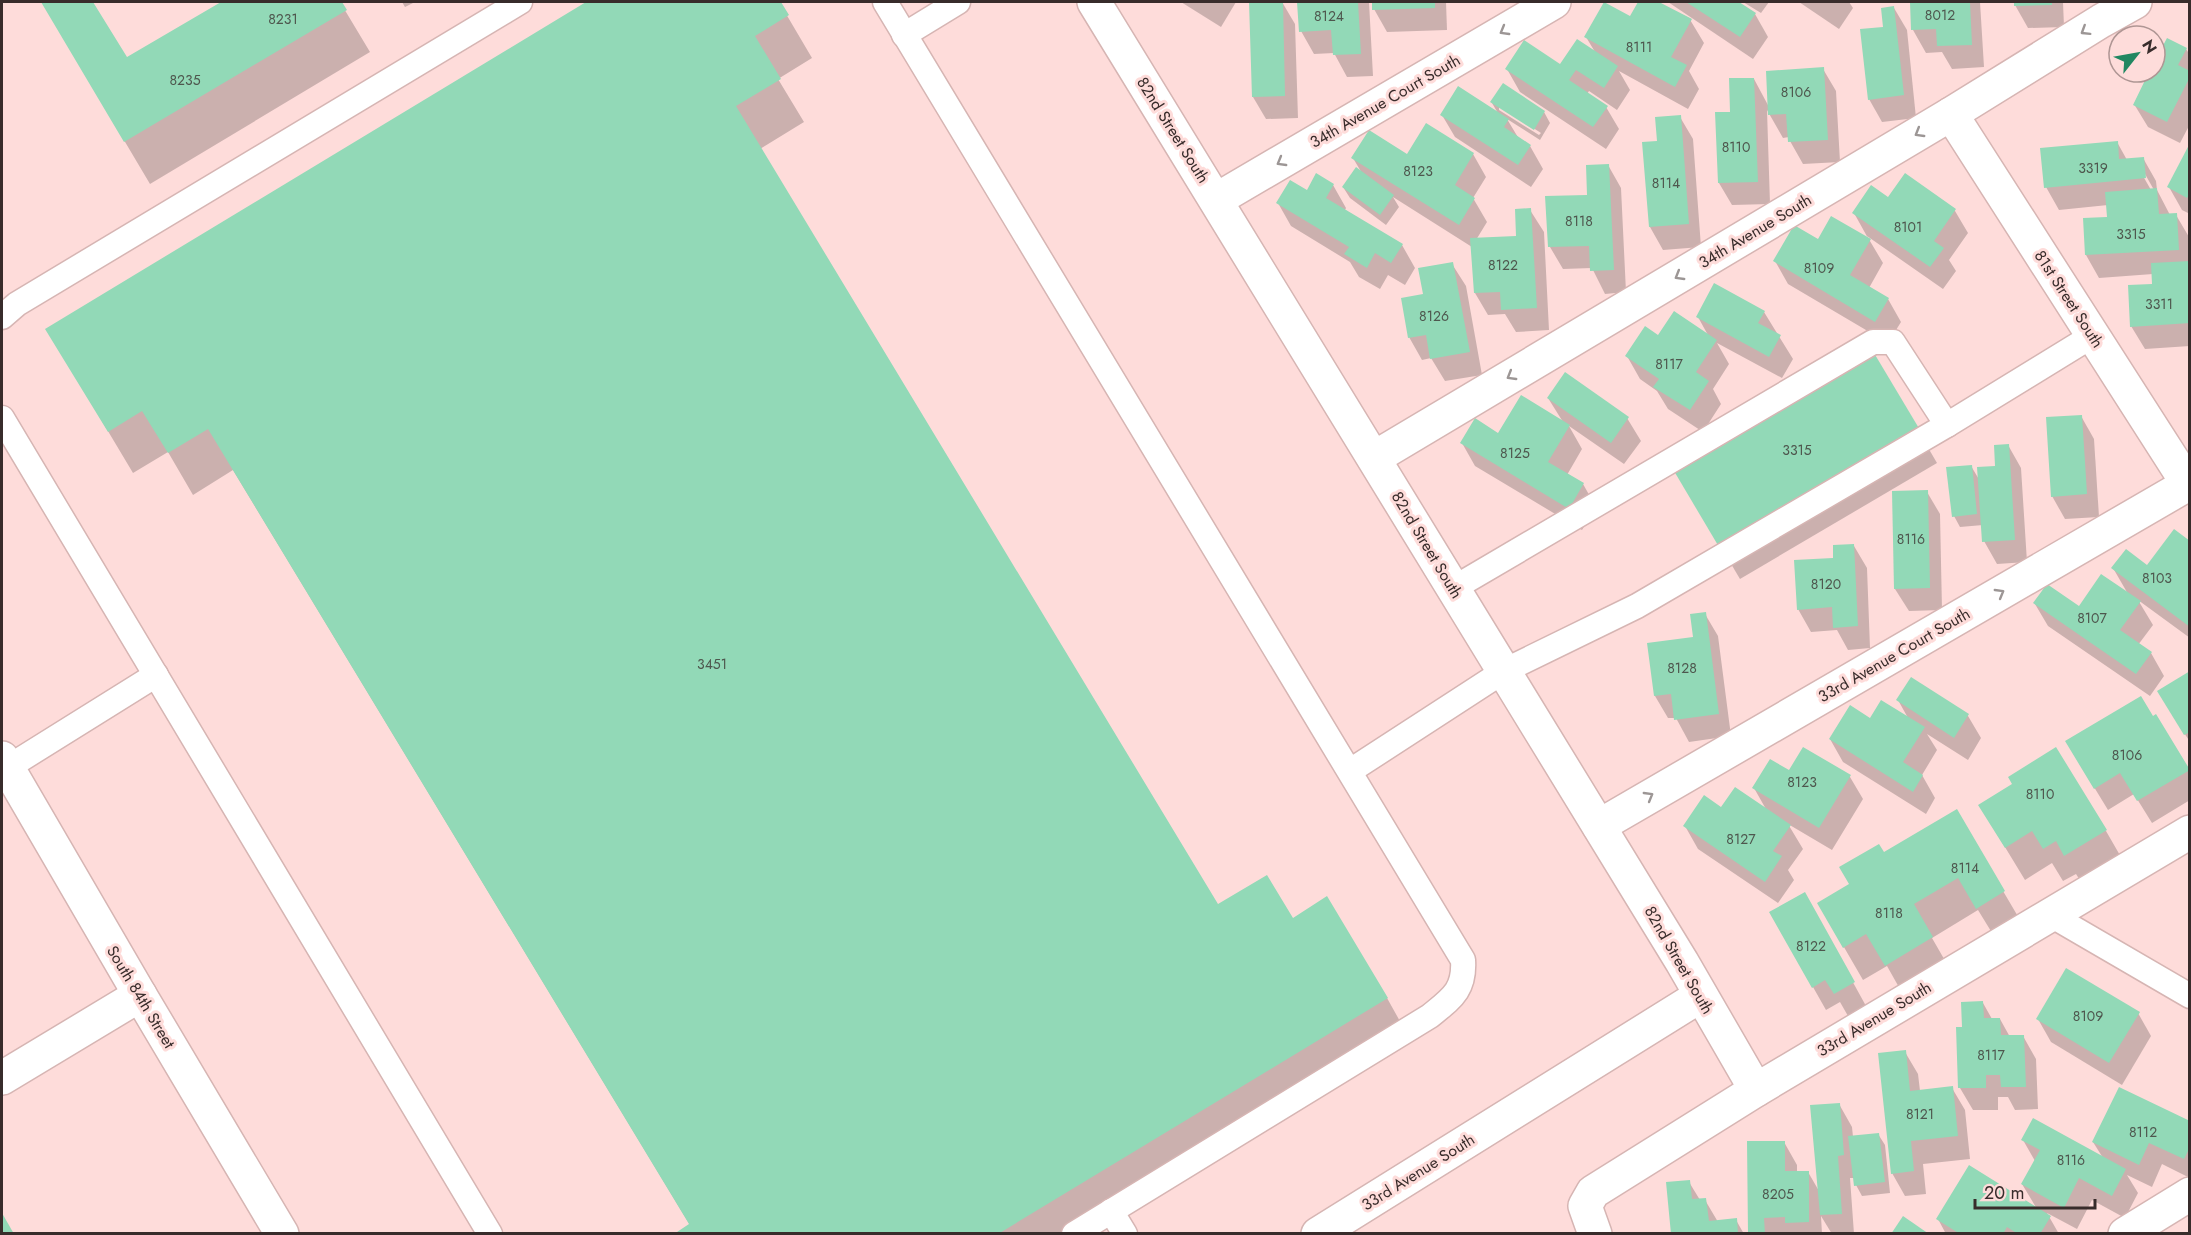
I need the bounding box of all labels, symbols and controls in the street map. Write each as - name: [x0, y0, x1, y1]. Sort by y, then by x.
- house number: 8012: [1925, 5, 1955, 25]
- house number: 8124: [1314, 6, 1344, 26]
- house number: 8231: [268, 9, 298, 29]
- one-way arrow: [2081, 23, 2091, 35]
- one-way arrow: [1500, 24, 1510, 35]
- north arrow: [2107, 24, 2167, 84]
- text: N: [2136, 35, 2163, 58]
- house number: 8111: [1626, 37, 1652, 57]
- street label: 34th Avenue Court South: [1306, 49, 1464, 153]
- house number: 8235: [169, 70, 201, 90]
- street label: 82nd Street South: [1131, 72, 1215, 188]
- house number: 8106: [1781, 82, 1811, 102]
- one-way arrow: [1915, 126, 1925, 138]
- house number: 8110: [1722, 137, 1750, 157]
- one-way arrow: [1277, 155, 1287, 166]
- house number: 3319: [2078, 158, 2108, 178]
- house number: 8123: [1403, 161, 1433, 181]
- house number: 8114: [1652, 173, 1680, 193]
- street label: 34th Avenue South: [1694, 188, 1816, 274]
- house number: 8118: [1565, 211, 1593, 231]
- house number: 8101: [1894, 217, 1922, 237]
- house number: 3315: [2116, 224, 2146, 244]
- street label: 81st Street South: [2029, 246, 2109, 352]
- house number: 8122: [1488, 255, 1518, 275]
- house number: 8109: [1804, 258, 1834, 278]
- one-way arrow: [1675, 269, 1685, 280]
- house number: 3311: [2145, 294, 2173, 314]
- house number: 8126: [1419, 306, 1449, 326]
- house number: 8117: [1655, 354, 1683, 374]
- one-way arrow: [1507, 368, 1517, 380]
- house number: 3315: [1782, 440, 1812, 460]
- house number: 8125: [1500, 443, 1530, 463]
- street label: 82nd Street South: [1386, 487, 1468, 603]
- house number: 8116: [1897, 529, 1925, 549]
- house number: 8103: [2142, 568, 2172, 588]
- house number: 8120: [1811, 574, 1841, 594]
- one-way arrow: [1994, 589, 2004, 601]
- street label: 33rd Avenue Court South: [1814, 602, 1974, 708]
- house number: 8107: [2077, 608, 2107, 628]
- house number: 3451: [697, 654, 727, 674]
- house number: 8128: [1667, 658, 1697, 678]
- house number: 8106: [2112, 745, 2142, 765]
- house number: 8123: [1787, 772, 1817, 792]
- house number: 8110: [2026, 784, 2054, 804]
- one-way arrow: [1643, 792, 1653, 804]
- house number: 8127: [1726, 829, 1756, 849]
- house number: 8114: [1951, 858, 1979, 878]
- street label: 82nd Street South: [1639, 902, 1719, 1018]
- house number: 8118: [1875, 903, 1903, 923]
- house number: 8122: [1796, 936, 1826, 956]
- street label: South 84th Street: [101, 941, 181, 1053]
- street label: 33rd Avenue South: [1813, 976, 1935, 1062]
- house number: 8109: [2073, 1006, 2103, 1026]
- house number: 8117: [1977, 1045, 2005, 1065]
- house number: 8121: [1906, 1104, 1934, 1124]
- house number: 8112: [2129, 1122, 2157, 1142]
- street label: 33rd Avenue South: [1357, 1128, 1479, 1216]
- house number: 8116: [2057, 1150, 2085, 1170]
- scale bar: [1975, 1172, 2095, 1210]
- text: 20 m: [1984, 1180, 2024, 1206]
- house number: 8205: [1762, 1184, 1794, 1204]

